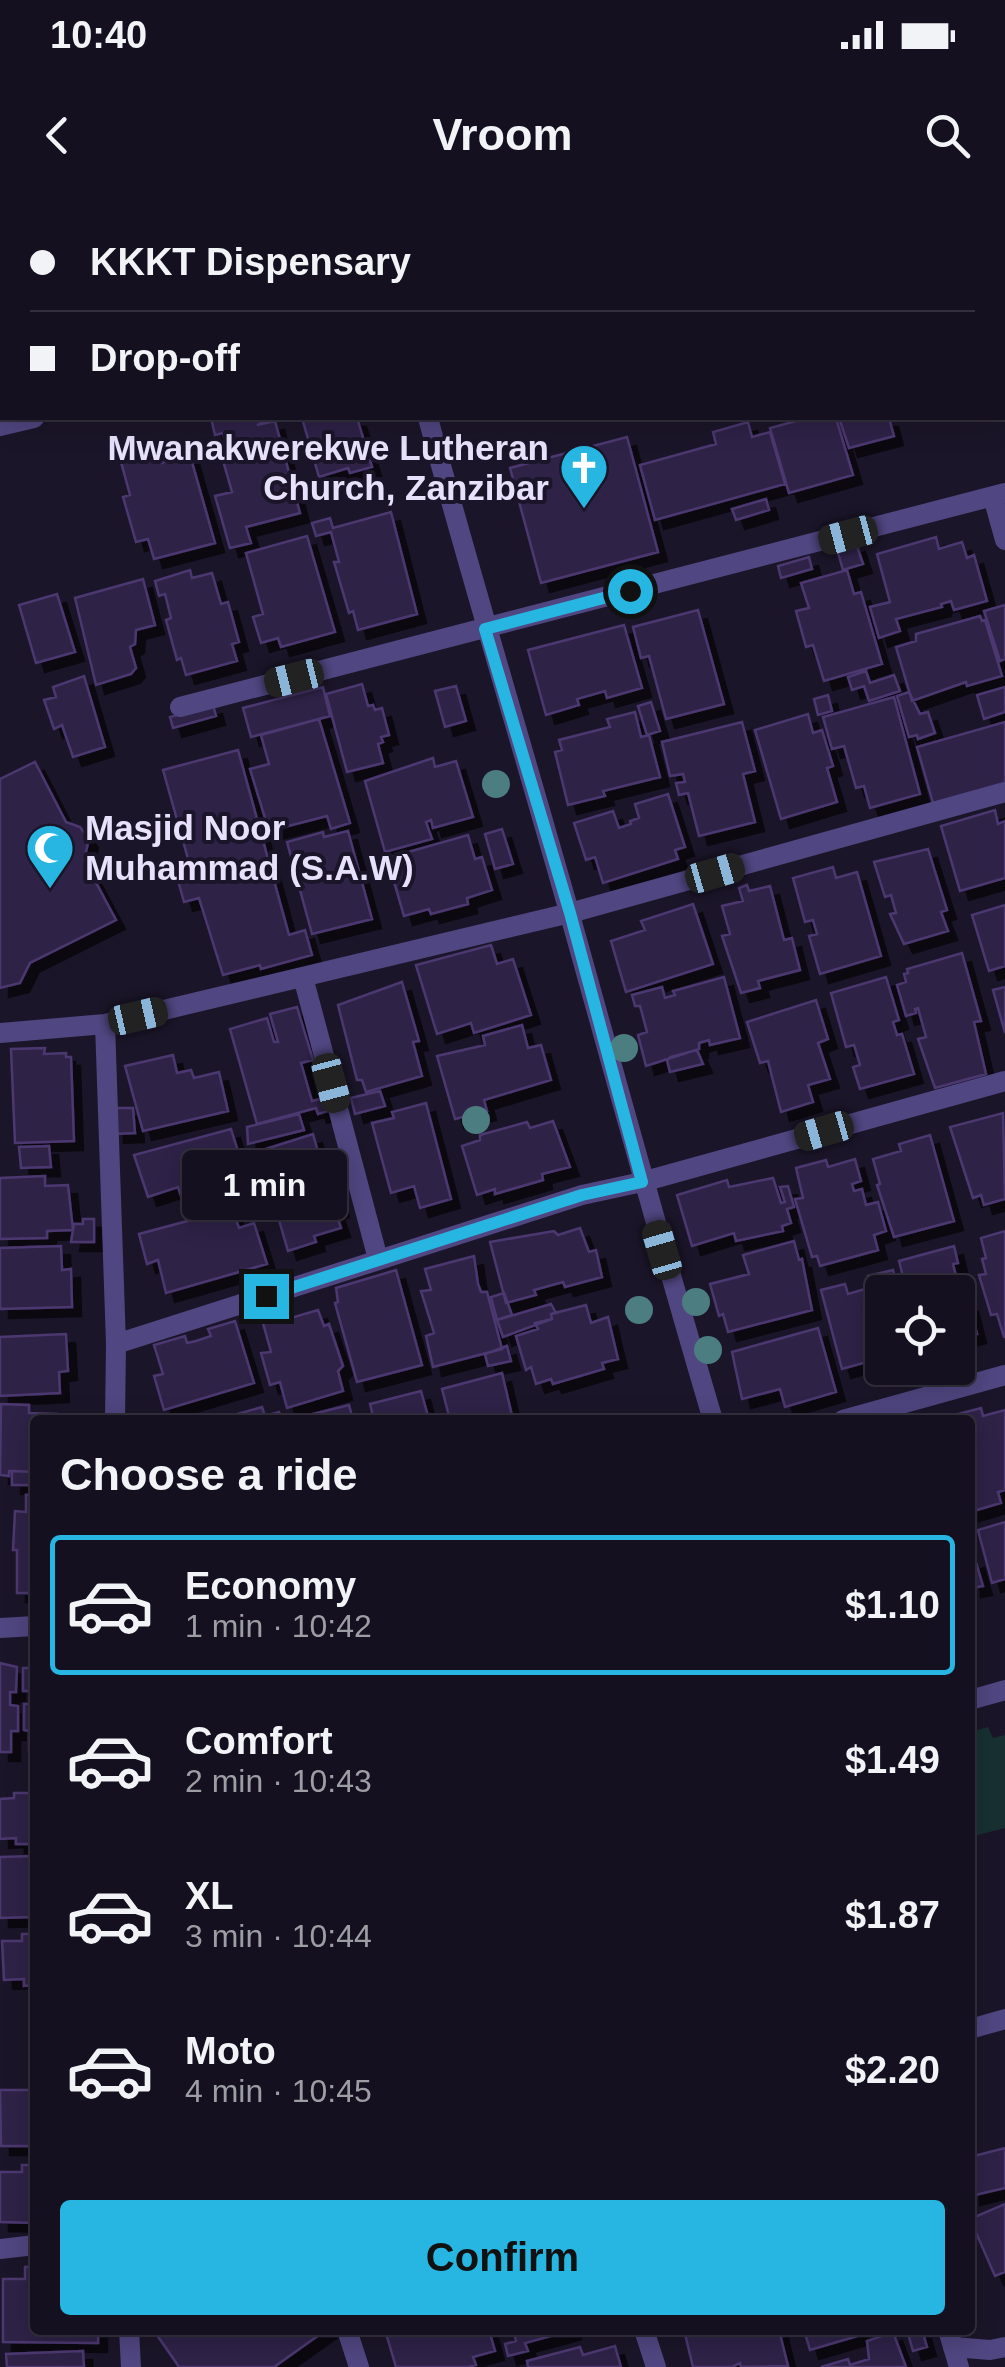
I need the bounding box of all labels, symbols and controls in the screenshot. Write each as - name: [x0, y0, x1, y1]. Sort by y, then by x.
- text: 10:40: [50, 14, 147, 56]
- icon: back: [30, 108, 85, 163]
- icon: search: [920, 108, 975, 163]
- text: Vroom: [432, 109, 573, 160]
- text: KKKT Dispensary: [90, 241, 411, 283]
- text: Drop-off: [90, 337, 240, 379]
- place label: Mwanakwerekwe Lutheran Church, Zanzibar: [107, 428, 549, 507]
- church icon: Mwanakwerekwe Lutheran Church, Zanzibar: [558, 442, 610, 510]
- car: [815, 513, 881, 557]
- route start: [608, 569, 653, 614]
- car: [261, 656, 327, 700]
- place label: Masjid Noor Muhammad (S.A.W): [85, 808, 414, 887]
- mosque icon: Masjid Noor Muhammad (S.A.W): [24, 822, 76, 890]
- car: [682, 850, 748, 896]
- car: [105, 995, 171, 1037]
- car: [309, 1050, 353, 1116]
- car: [791, 1108, 857, 1154]
- callout: 1 min: [184, 1151, 348, 1221]
- text: 1 min: [223, 1167, 306, 1203]
- car: [639, 1217, 685, 1283]
- route end: [244, 1274, 289, 1319]
- map controls: [865, 1275, 975, 1385]
- button: locate: [865, 1275, 975, 1385]
- text: Choose a ride: [60, 1449, 358, 1500]
- icon: car: [65, 1560, 155, 1650]
- text: Economy: [185, 1565, 356, 1607]
- text: $1.10: [845, 1584, 940, 1626]
- text: 1 min · 10:42: [185, 1608, 372, 1644]
- icon: car: [65, 1715, 155, 1805]
- text: Comfort: [185, 1720, 333, 1762]
- text: $1.49: [845, 1739, 940, 1781]
- text: 2 min · 10:43: [185, 1763, 372, 1799]
- icon: car: [65, 1870, 155, 1960]
- text: XL: [185, 1875, 234, 1917]
- text: $1.87: [845, 1894, 940, 1936]
- text: 3 min · 10:44: [185, 1918, 372, 1954]
- icon: car: [65, 2025, 155, 2115]
- text: Moto: [185, 2030, 276, 2072]
- text: $2.20: [845, 2049, 940, 2091]
- text: 4 min · 10:45: [185, 2073, 372, 2109]
- button: Confirm: [60, 2200, 945, 2315]

